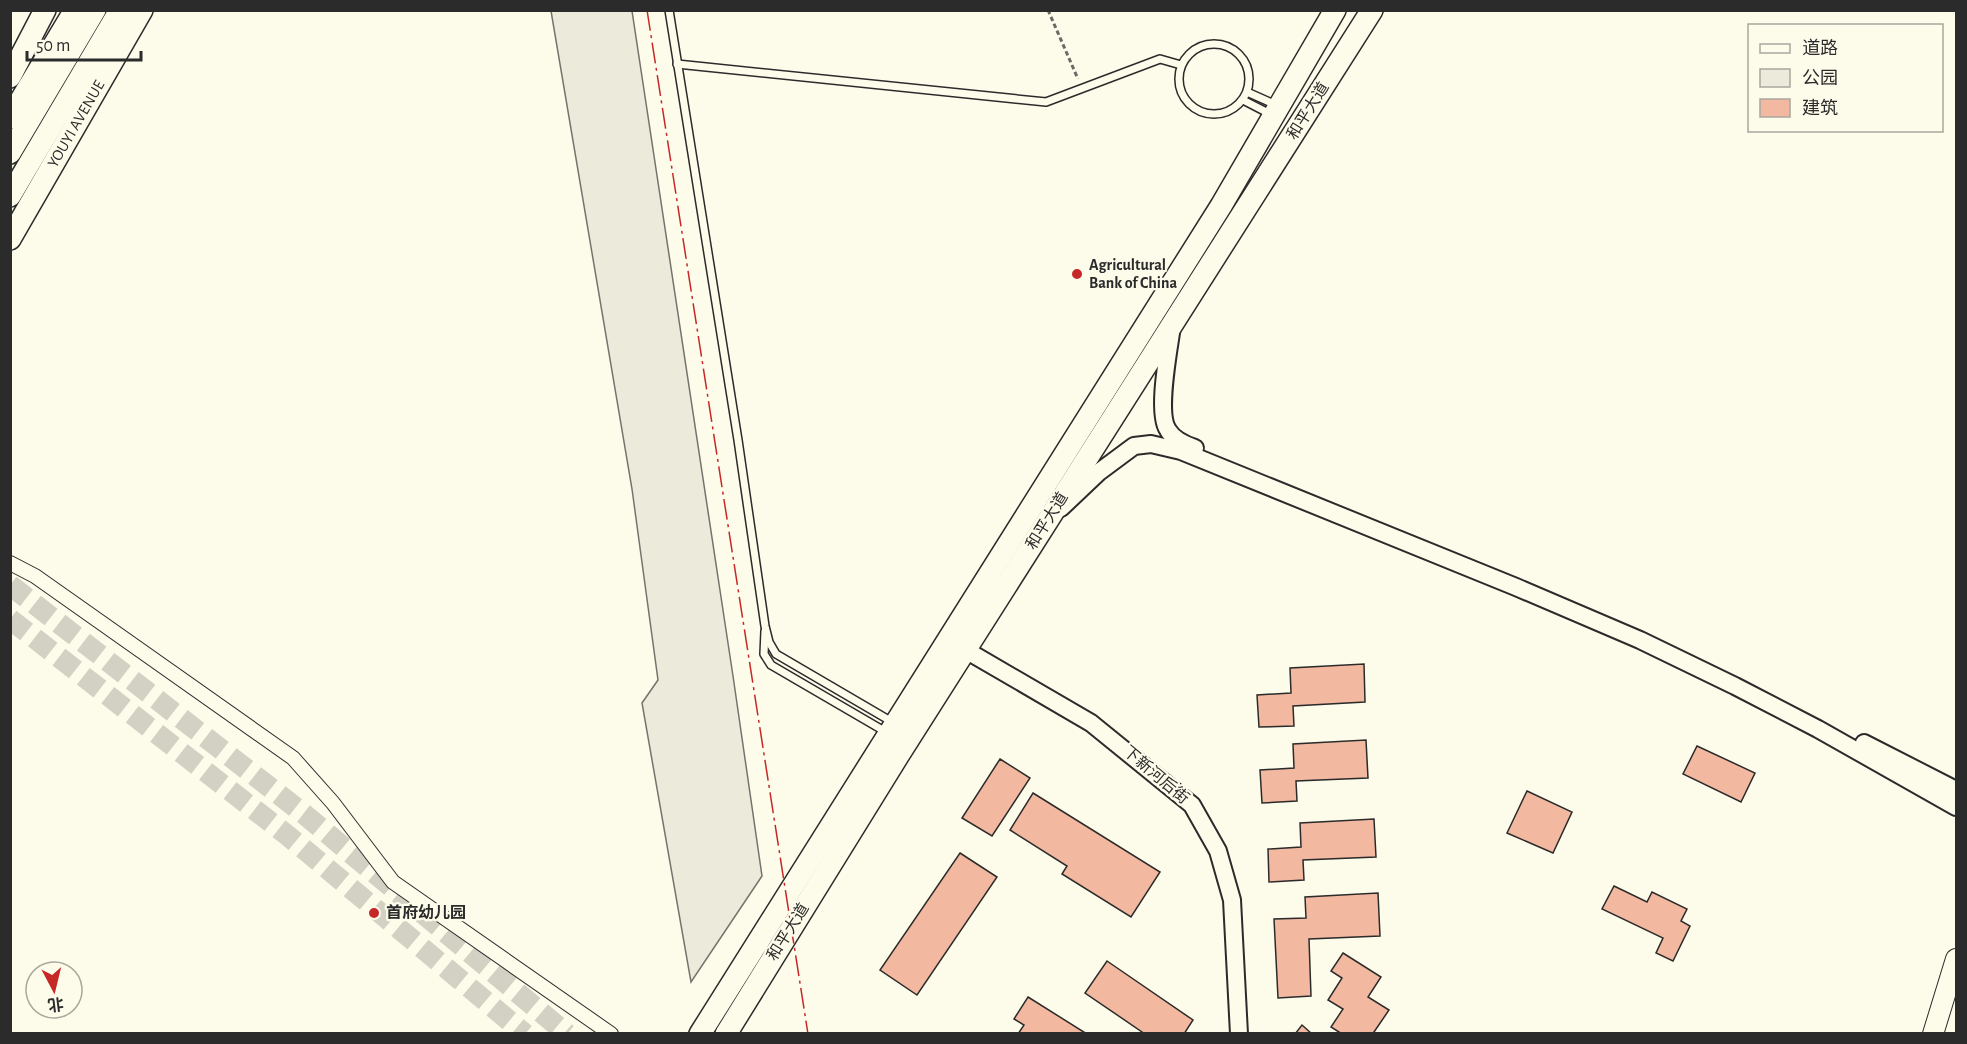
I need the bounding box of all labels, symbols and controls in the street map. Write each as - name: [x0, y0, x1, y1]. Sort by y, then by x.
- scale bar: [27, 24, 141, 62]
- legend: [1748, 24, 1943, 132]
- text: 50 m: [36, 37, 70, 55]
- text: 道路: [1802, 38, 1838, 58]
- text: 公园: [1802, 69, 1838, 88]
- street label: YOUYI AVENUE: [45, 77, 108, 170]
- street label: 和平大道: [1283, 79, 1332, 142]
- text: 建筑: [1802, 98, 1838, 118]
- place label: Agricultural Bank of China: [1089, 257, 1177, 291]
- marker: Agricultural Bank of China: [1070, 267, 1084, 281]
- street label: 和平大道: [1022, 489, 1071, 552]
- street label: 下新河后街: [1120, 742, 1192, 807]
- street label: 和平大道: [763, 900, 812, 963]
- place label: 首府幼儿园: [386, 903, 466, 921]
- marker: 首府幼儿园: [367, 906, 381, 920]
- north arrow: [24, 960, 84, 1020]
- text: 北: [47, 995, 65, 1014]

